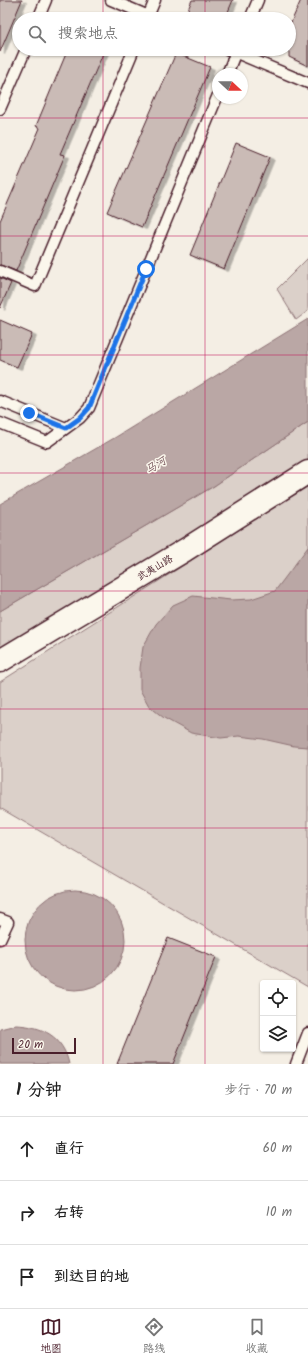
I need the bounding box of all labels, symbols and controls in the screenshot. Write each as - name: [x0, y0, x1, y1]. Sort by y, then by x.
- search box: [12, 12, 296, 56]
- text: 搜索地点: [58, 22, 118, 46]
- icon: search: [26, 23, 48, 45]
- north arrow: [212, 68, 248, 104]
- route start: [137, 260, 155, 278]
- route end: [20, 404, 38, 422]
- water label: 马河: [142, 451, 172, 479]
- street label: 武夷山路: [134, 551, 176, 585]
- map controls: [260, 980, 296, 1052]
- button: locate: [260, 980, 296, 1016]
- button: layers: [260, 1016, 296, 1052]
- scale bar: [12, 1036, 76, 1055]
- text: 20 m: [18, 1036, 43, 1054]
- text: 1 分钟: [16, 1077, 62, 1104]
- text: 步行 · 70 m: [224, 1080, 292, 1101]
- text: 直行: [54, 1137, 84, 1161]
- icon: ahead: [16, 1138, 38, 1160]
- text: 60 m: [263, 1138, 292, 1159]
- text: 右转: [54, 1201, 84, 1225]
- icon: right: [16, 1202, 38, 1224]
- text: 10 m: [266, 1202, 292, 1223]
- text: 到达目的地: [54, 1265, 129, 1289]
- icon: arrive: [16, 1266, 38, 1288]
- tab: 地图: [40, 1316, 62, 1358]
- tab: 路线: [143, 1316, 165, 1358]
- tab: 收藏: [246, 1316, 268, 1358]

